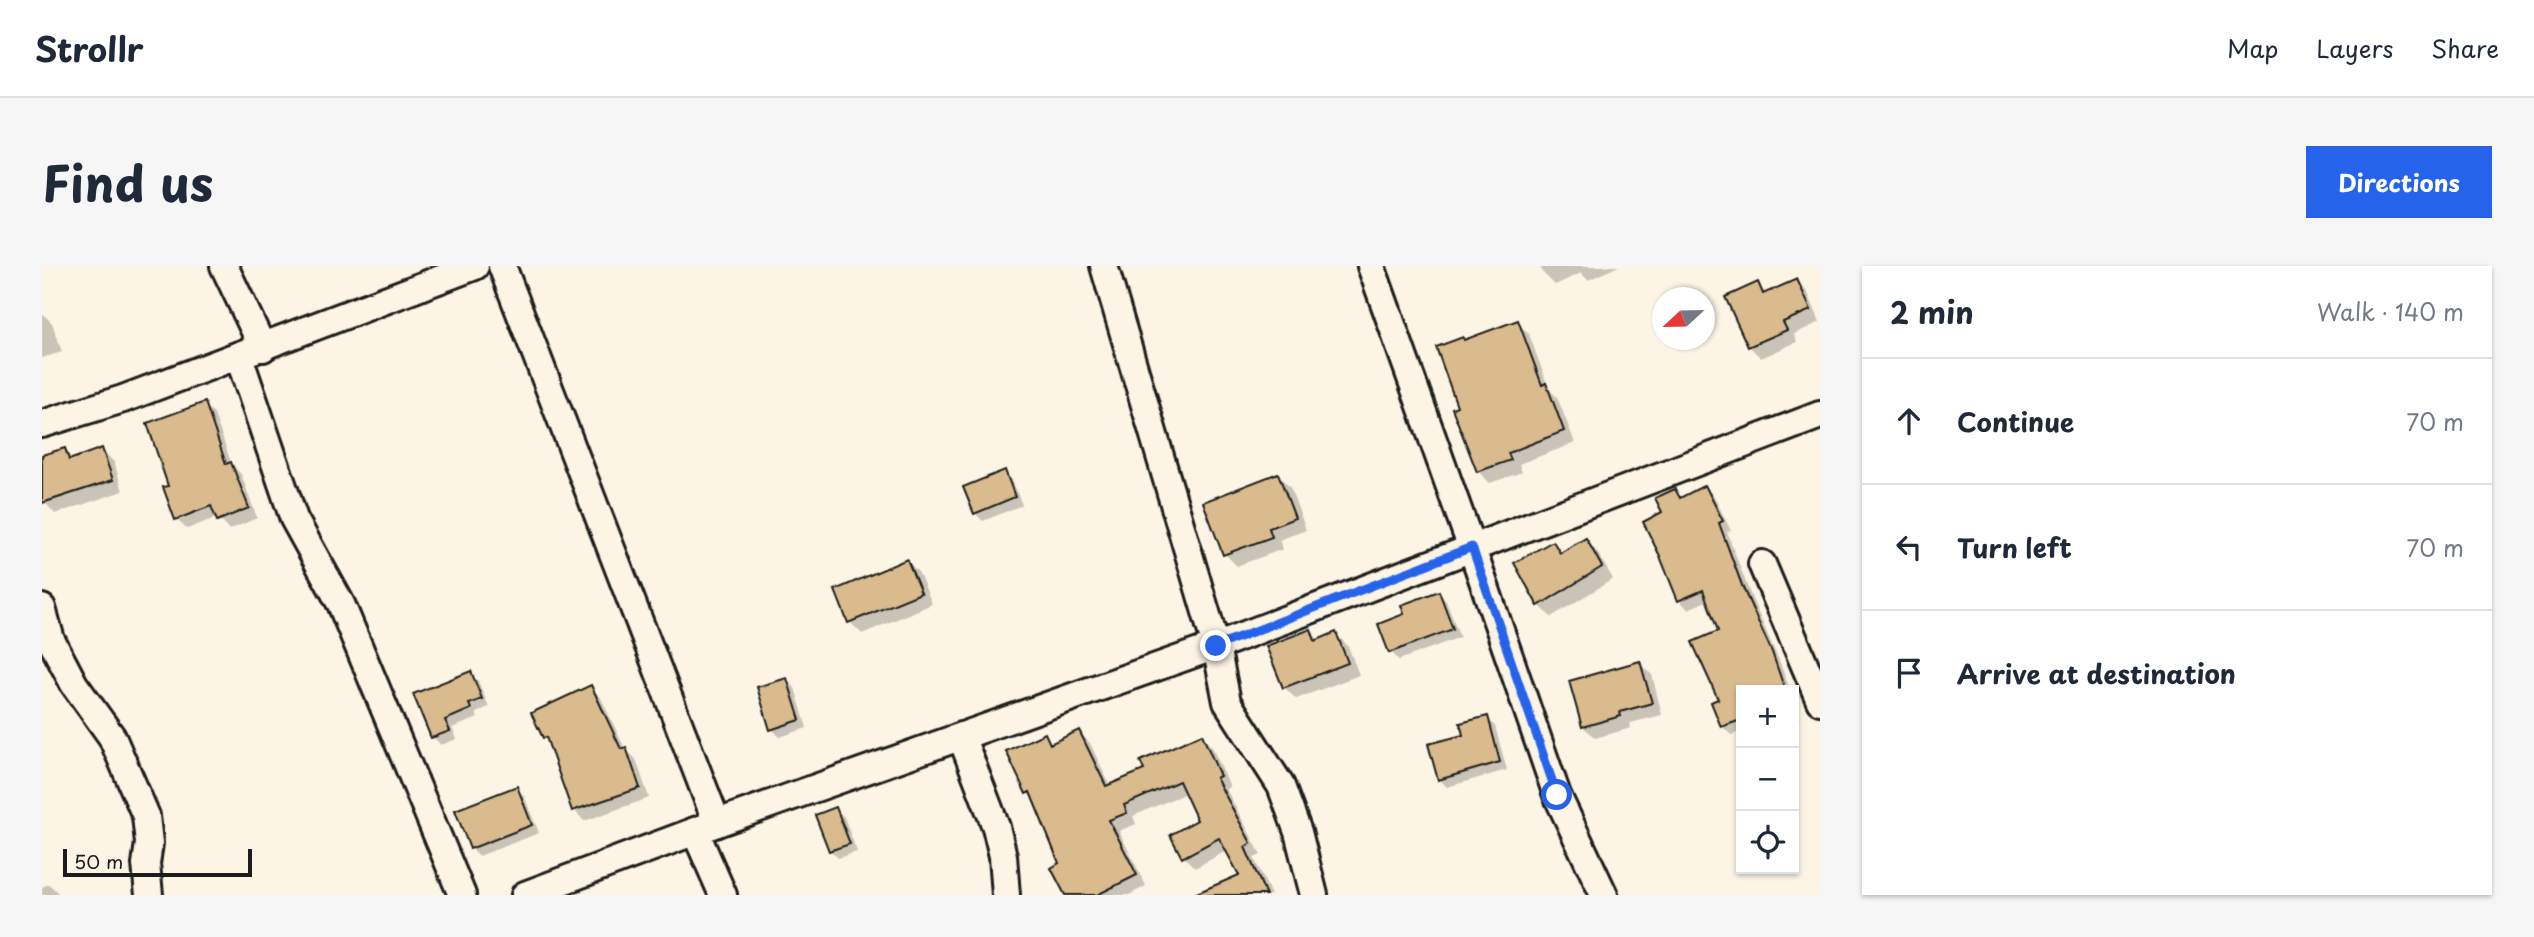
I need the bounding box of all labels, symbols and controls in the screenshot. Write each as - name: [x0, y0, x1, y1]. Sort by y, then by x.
- text: Strollr: [35, 23, 144, 73]
- text: Map: [2227, 30, 2278, 66]
- text: Layers: [2316, 30, 2393, 66]
- text: Share: [2431, 30, 2499, 66]
- text: Find us: [42, 145, 213, 219]
- button: Directions: [2306, 146, 2492, 218]
- north arrow: [1652, 287, 1715, 350]
- text: 2 min: [1890, 289, 1974, 334]
- text: Walk · 140 m: [2317, 294, 2464, 329]
- icon: ahead: [1890, 402, 1928, 440]
- text: Continue: [1957, 402, 2074, 441]
- text: 70 m: [2406, 404, 2464, 439]
- icon: left: [1890, 528, 1928, 566]
- text: Turn left: [1957, 528, 2072, 567]
- text: 70 m: [2406, 530, 2464, 565]
- route end: [1200, 630, 1231, 661]
- icon: arrive: [1890, 654, 1928, 692]
- text: Arrive at destination: [1957, 654, 2236, 693]
- map controls: [1736, 685, 1799, 874]
- button: +: [1736, 685, 1799, 748]
- button: −: [1736, 748, 1799, 811]
- route start: [1541, 779, 1572, 810]
- button: locate: [1736, 811, 1799, 874]
- scale bar: [63, 846, 252, 878]
- text: 50 m: [74, 847, 123, 875]

